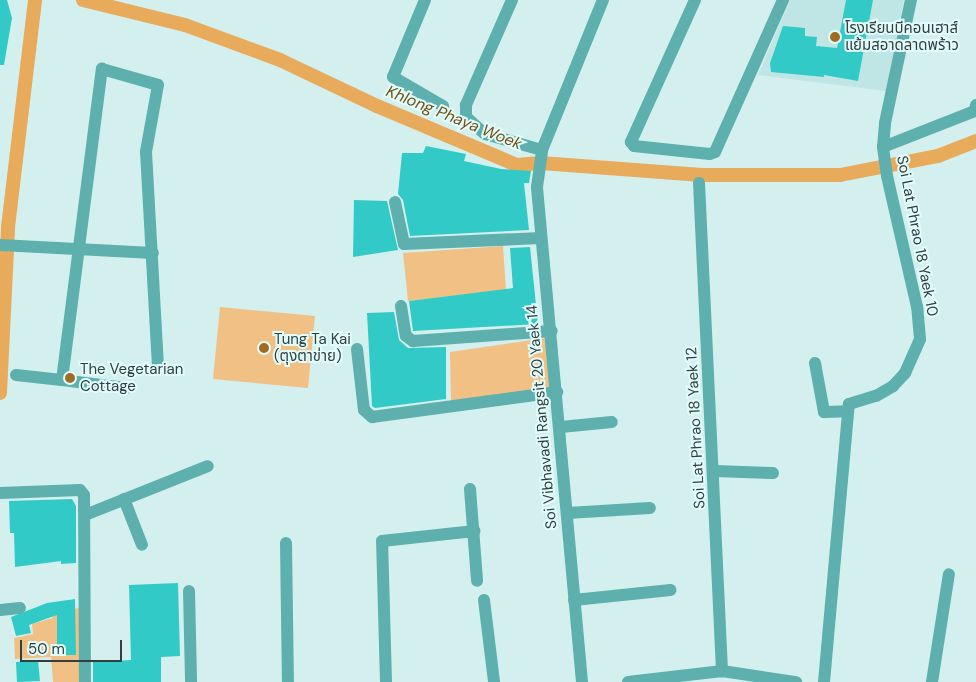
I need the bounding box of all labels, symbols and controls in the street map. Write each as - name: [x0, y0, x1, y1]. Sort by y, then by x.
- place label: โรงเรียนบีคอนเฮาส์ แย้มสอาดลาดพร้าว: [845, 19, 959, 54]
- marker: โรงเรียนบีคอนเฮาส์ แย้มสอาดลาดพร้าว: [829, 31, 841, 43]
- water label: Khlong Phaya Woek: [383, 82, 525, 154]
- street label: Soi Lat Phrao 18 Yaek 10: [893, 154, 941, 318]
- street label: Soi Vibhavadi Rangsit 20 Yaek 14: [523, 304, 561, 530]
- place label: Tung Ta Kai (ตุงตาข่าย): [274, 330, 351, 365]
- marker: Tung Ta Kai (ตุงตาข่าย): [258, 342, 270, 354]
- street label: Soi Lat Phrao 18 Yaek 12: [683, 347, 709, 509]
- place label: The Vegetarian Cottage: [80, 360, 183, 395]
- marker: The Vegetarian Cottage: [64, 372, 76, 384]
- scale bar: [22, 630, 125, 662]
- text: 50 m: [28, 639, 65, 659]

